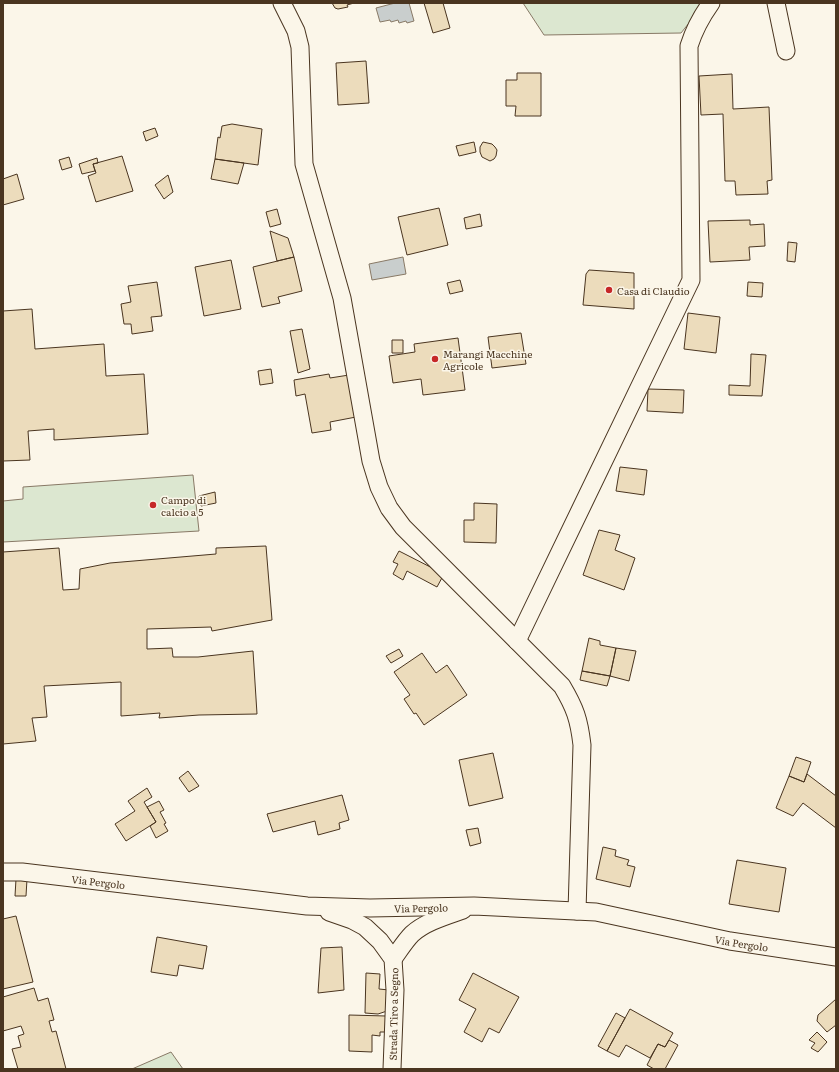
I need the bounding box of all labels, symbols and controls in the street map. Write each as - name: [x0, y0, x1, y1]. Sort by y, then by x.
- place label: Casa di Claudio: [617, 283, 690, 298]
- marker: Casa di Claudio: [604, 285, 614, 295]
- place label: Marangi Macchine Agricole: [443, 346, 532, 373]
- marker: Marangi Macchine Agricole: [430, 354, 440, 364]
- place label: Campo di calcio a 5: [161, 492, 207, 519]
- marker: Campo di calcio a 5: [148, 500, 158, 510]
- street label: Via Pergolo: [71, 870, 126, 892]
- street label: Via Pergolo: [394, 899, 448, 915]
- street label: Via Pergolo: [713, 930, 770, 954]
- street label: Strada Tiro a Segno: [385, 967, 401, 1061]

